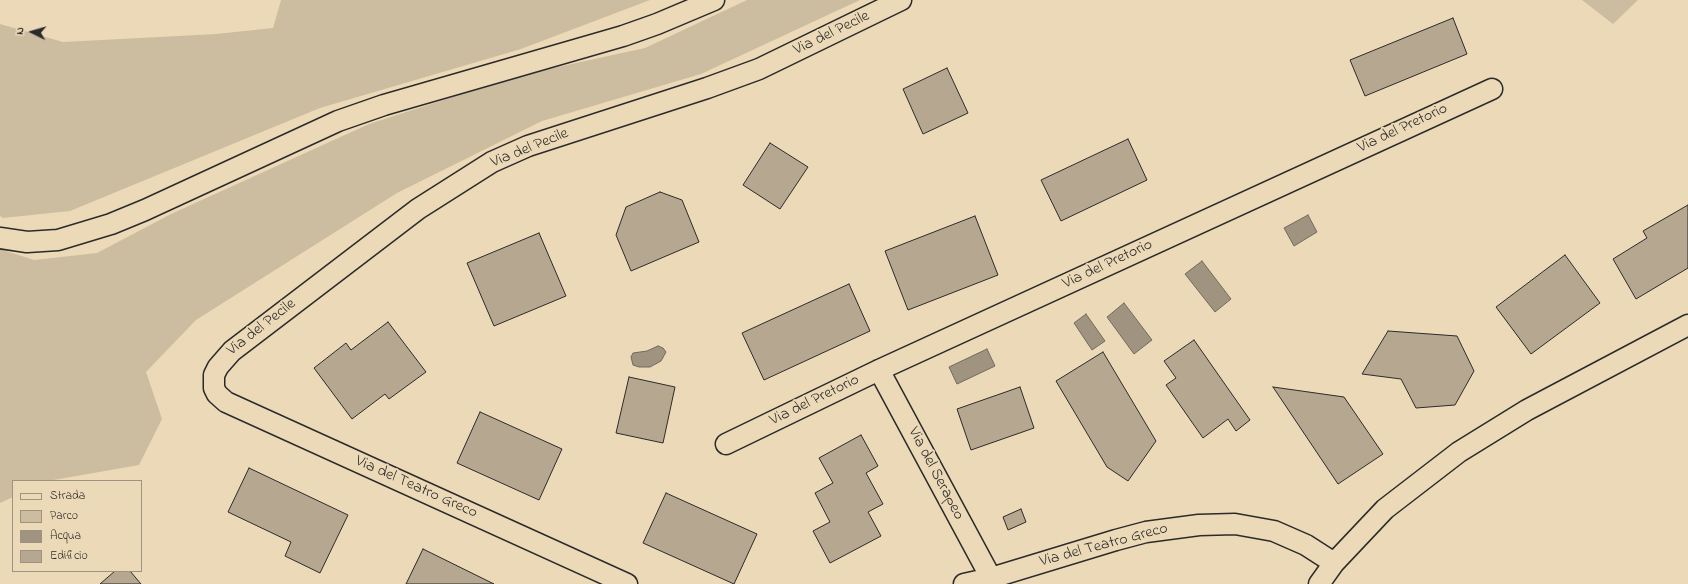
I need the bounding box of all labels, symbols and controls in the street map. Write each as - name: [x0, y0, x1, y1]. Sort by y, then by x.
- street label: Via del Pecile: [791, 7, 873, 61]
- north arrow: [12, 12, 52, 52]
- text: N: [12, 27, 28, 35]
- street label: Via del Pretorio: [1355, 100, 1451, 158]
- street label: Via del Pecile: [488, 125, 572, 173]
- street label: Via del Pretorio: [1060, 236, 1156, 294]
- street label: Via del Pecile: [224, 295, 300, 361]
- street label: Via del Pretorio: [767, 371, 863, 431]
- street label: Via del Serapeo: [903, 424, 967, 524]
- street label: Via del Teatro Greco: [352, 452, 480, 524]
- legend: [12, 480, 142, 572]
- text: Strada: [50, 487, 85, 505]
- text: Parco: [50, 507, 78, 525]
- street label: Via del Teatro Greco: [1038, 520, 1170, 572]
- text: Acqua: [50, 527, 81, 545]
- text: Edificio: [50, 547, 88, 565]

